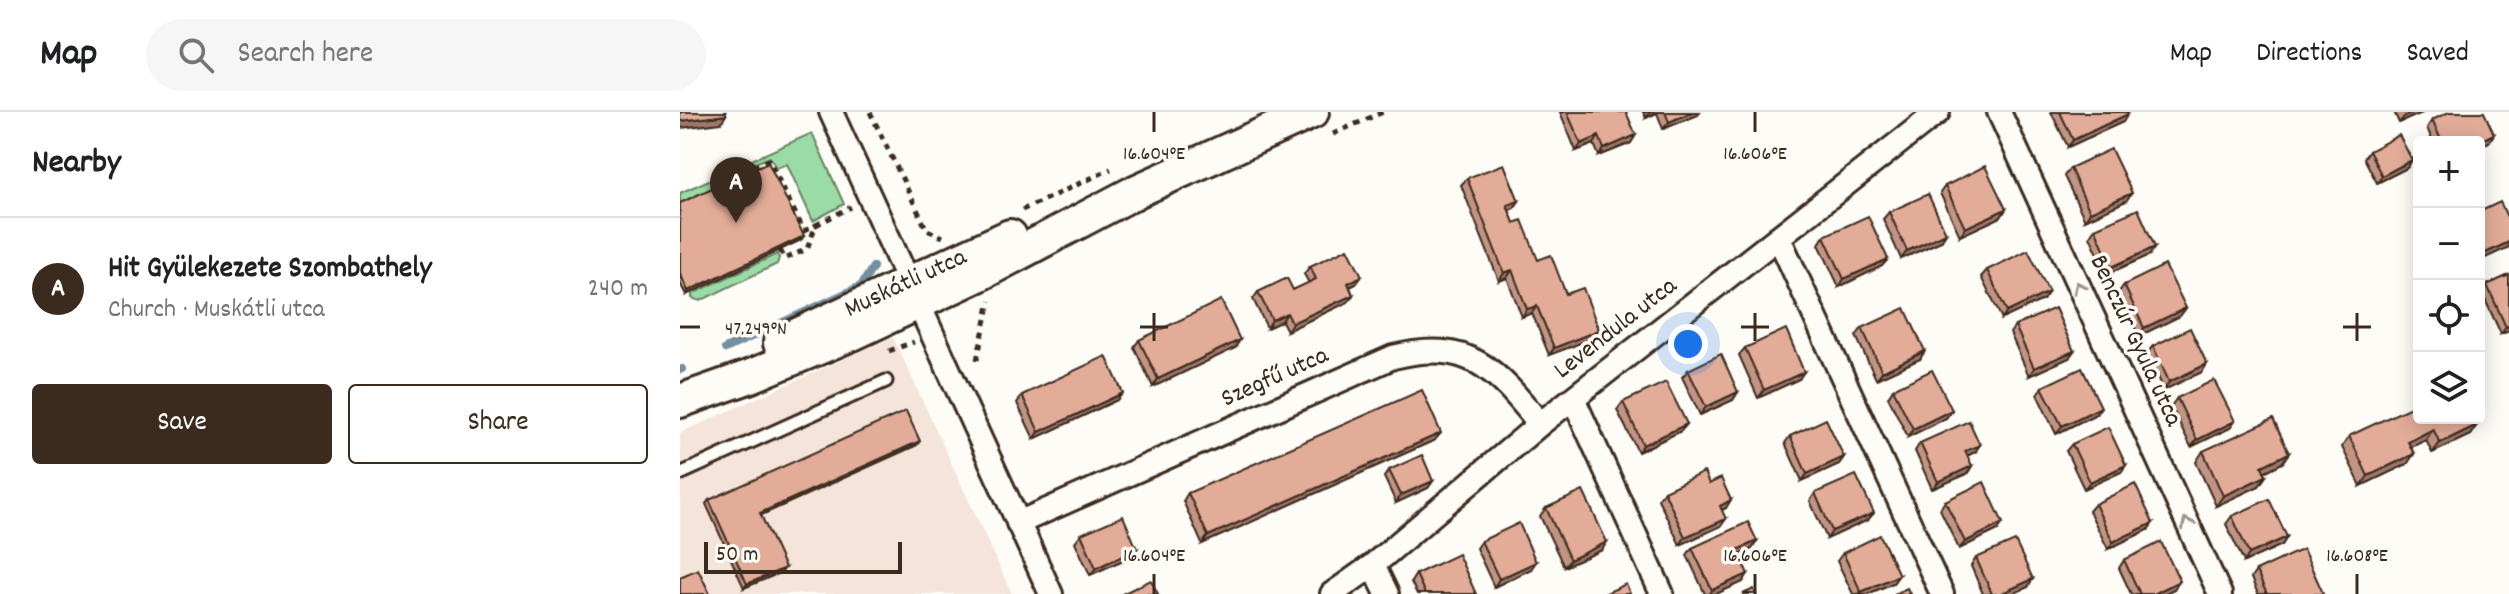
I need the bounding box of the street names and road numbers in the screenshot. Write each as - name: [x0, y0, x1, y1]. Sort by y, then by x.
- street label: Muskátli utca: [839, 239, 974, 328]
- street label: Benczúr Gyula utca: [2079, 249, 2191, 434]
- street label: Levendula utca: [1546, 269, 1686, 389]
- street label: Szegfű utca: [1215, 338, 1335, 418]

